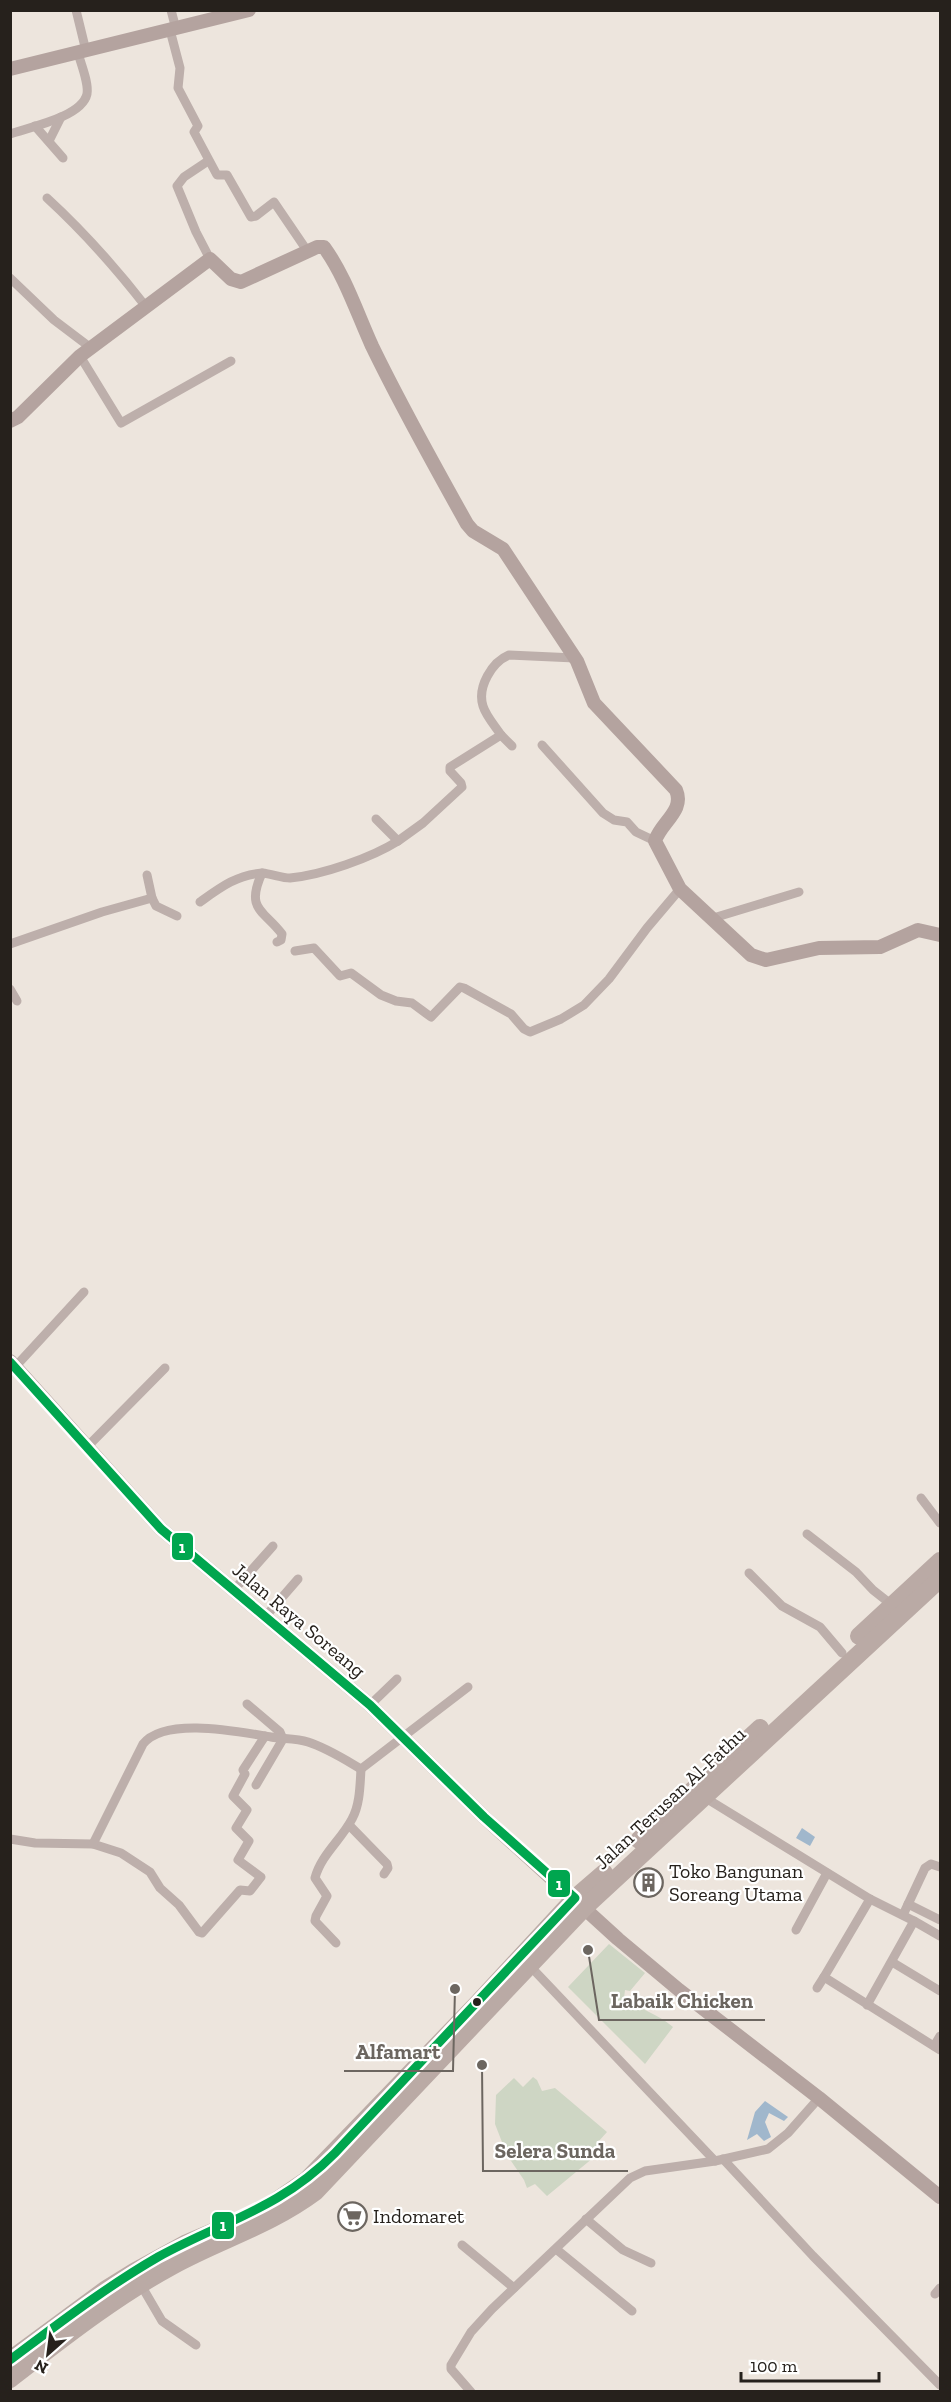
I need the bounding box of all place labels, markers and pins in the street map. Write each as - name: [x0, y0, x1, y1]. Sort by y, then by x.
- place label: Toko Bangunan Soreang Utama: [669, 1859, 804, 1906]
- building icon: Toko Bangunan Soreang Utama: [632, 1867, 664, 1899]
- callout: Labaik Chicken: [599, 1981, 765, 2020]
- unlabelled marker: [471, 1996, 483, 2008]
- callout: Alfamart: [344, 2032, 453, 2071]
- callout: Selera Sunda: [483, 2132, 628, 2171]
- supermarket icon: Indomaret: [336, 2200, 368, 2232]
- place label: Indomaret: [373, 2204, 465, 2228]

